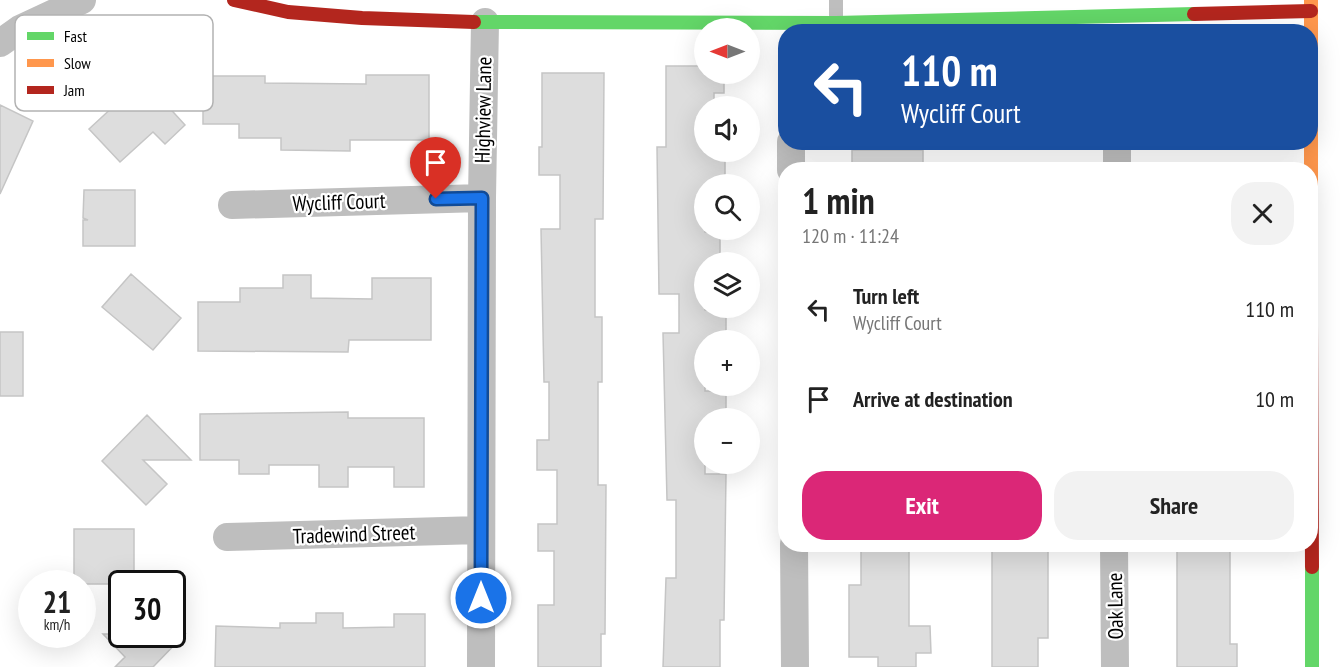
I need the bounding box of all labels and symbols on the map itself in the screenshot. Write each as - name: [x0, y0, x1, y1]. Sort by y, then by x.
- legend: [15, 15, 213, 111]
- north arrow: [694, 18, 760, 84]
- text: Fast: [64, 26, 87, 46]
- text: Slow: [64, 53, 91, 73]
- street label: Highview Lane: [469, 57, 497, 163]
- text: Jam: [63, 80, 85, 100]
- pin: [410, 137, 461, 199]
- street label: Wycliff Court: [292, 187, 386, 217]
- street label: Tradewind Street: [292, 518, 416, 550]
- position arrow: [449, 566, 513, 630]
- speed limit sign: 30: [108, 570, 186, 648]
- street label: Oak Lane: [1101, 572, 1129, 640]

